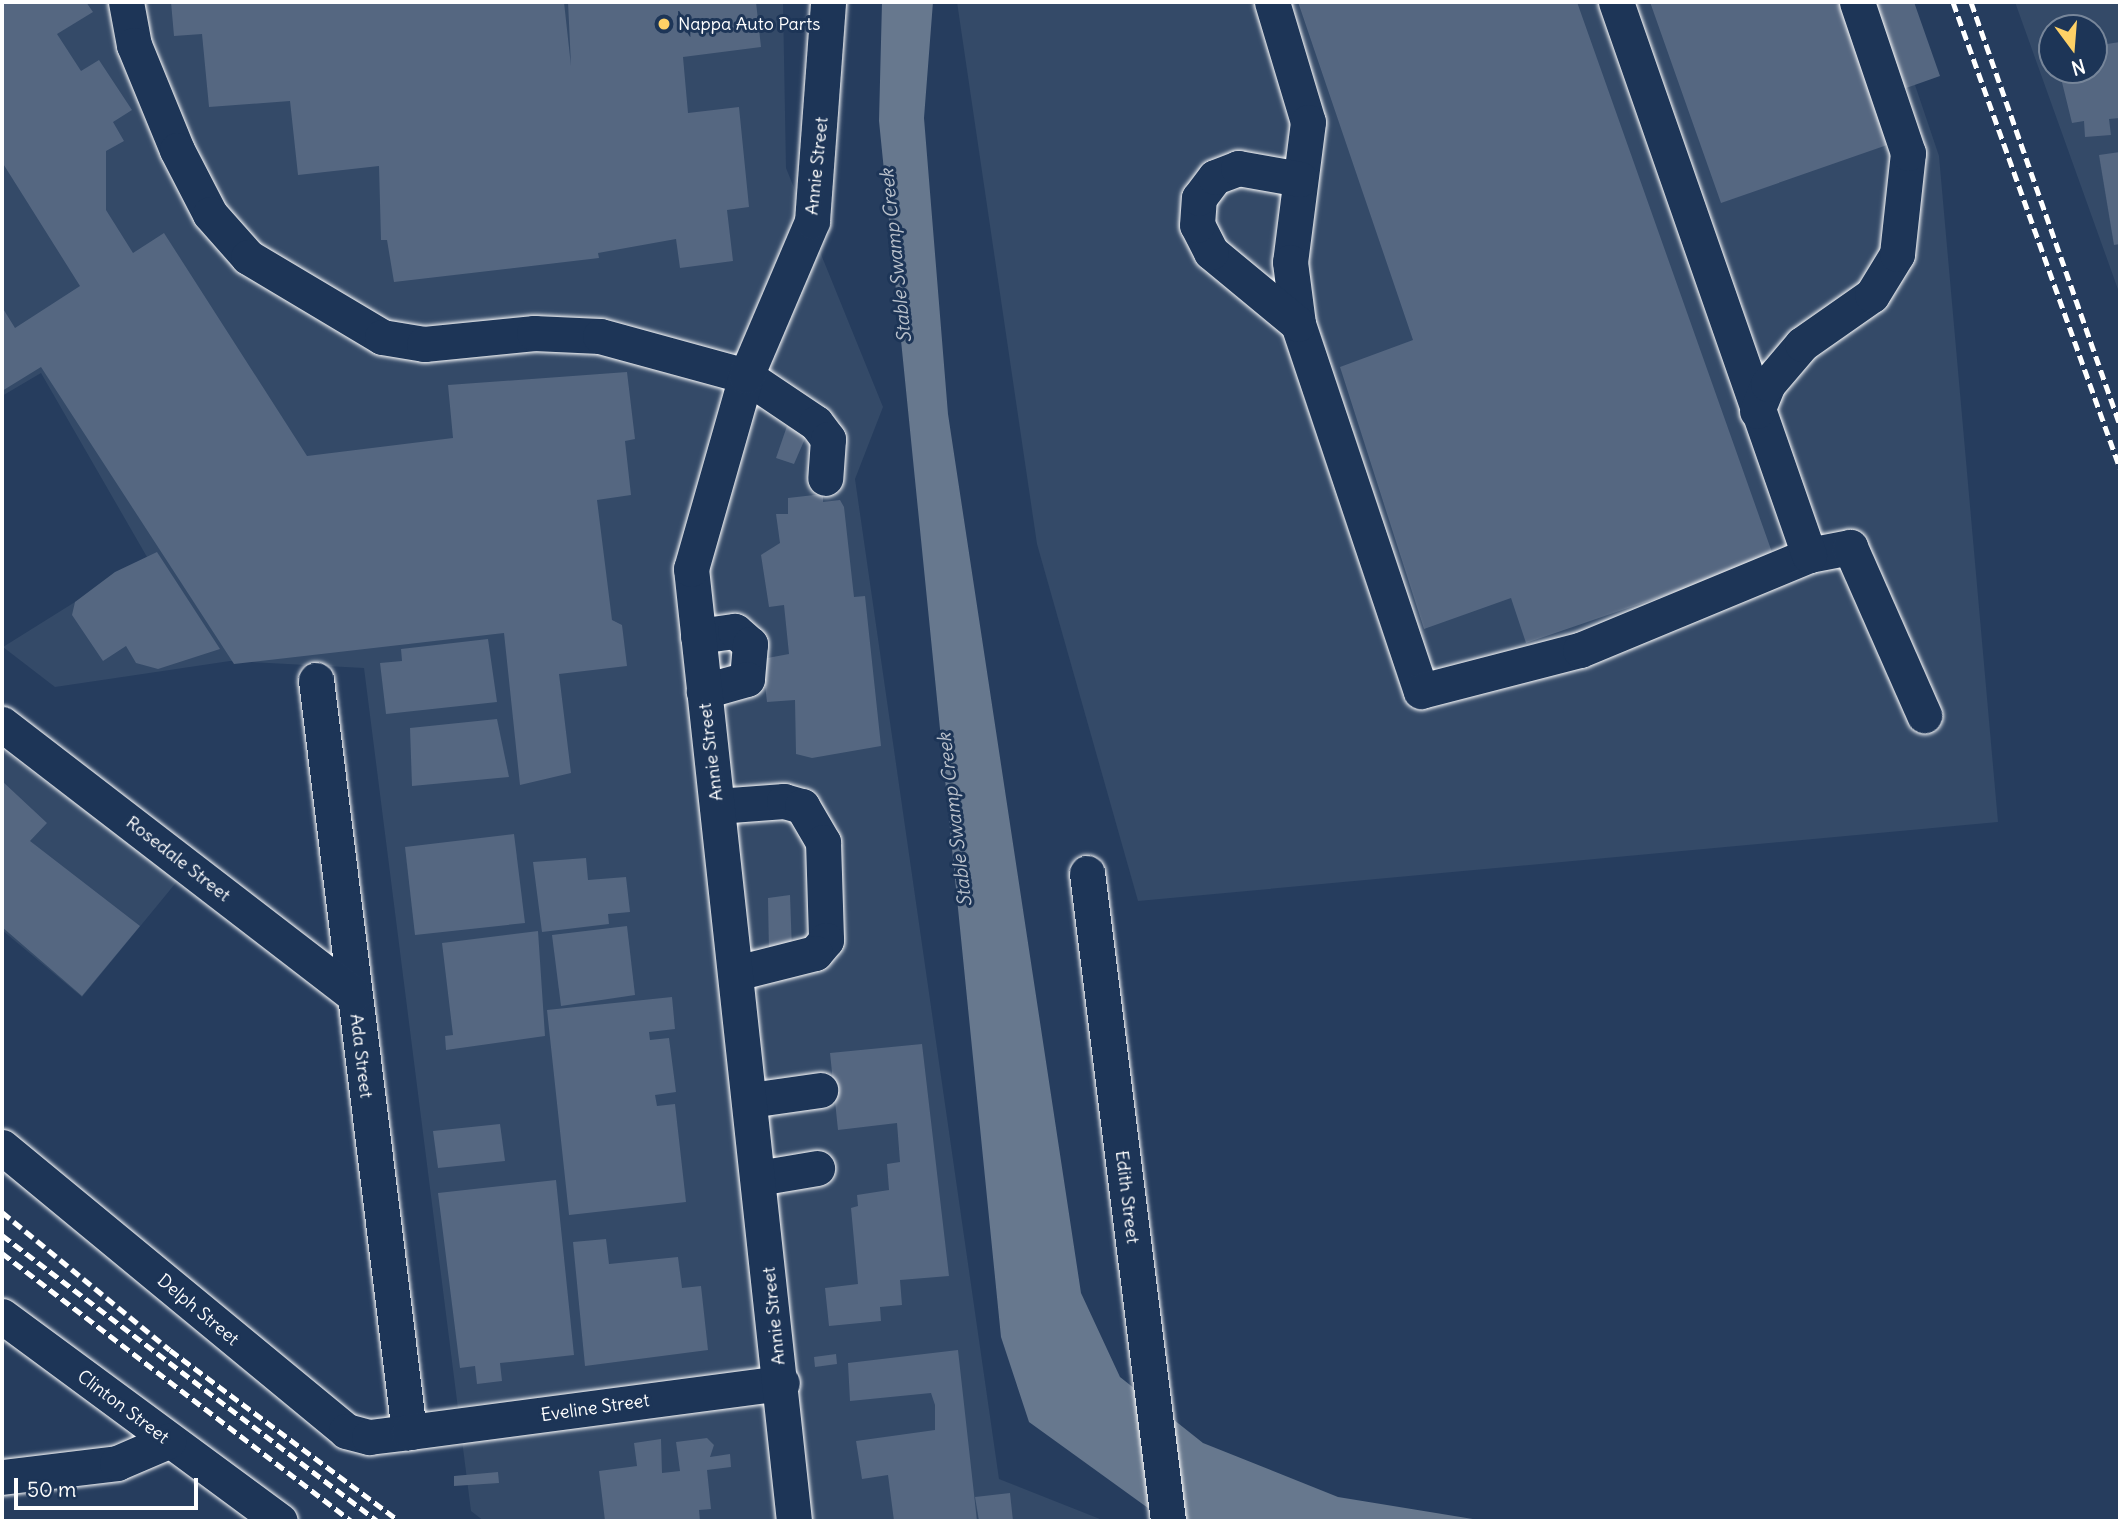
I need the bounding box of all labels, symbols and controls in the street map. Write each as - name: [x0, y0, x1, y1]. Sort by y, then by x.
- place label: Nappa Auto Parts: [678, 13, 820, 35]
- north arrow: [2038, 14, 2108, 84]
- marker: Nappa Auto Parts: [656, 16, 672, 32]
- text: N: [2069, 54, 2088, 81]
- street label: Annie Street: [801, 116, 833, 216]
- water label: Stable Swamp Creek: [876, 168, 916, 344]
- street label: Annie Street: [694, 702, 728, 802]
- water label: Stable Swamp Creek: [933, 732, 977, 908]
- street label: Rosedale Street: [122, 812, 234, 906]
- street label: Ada Street: [345, 1013, 377, 1099]
- street label: Edith Street: [1111, 1149, 1143, 1245]
- street label: Annie Street: [758, 1266, 790, 1366]
- street label: Delph Street: [153, 1270, 243, 1350]
- street label: Clinton Street: [73, 1366, 173, 1448]
- street label: Eveline Street: [539, 1390, 651, 1426]
- scale bar: [18, 1464, 201, 1508]
- text: 50 m: [27, 1476, 76, 1503]

